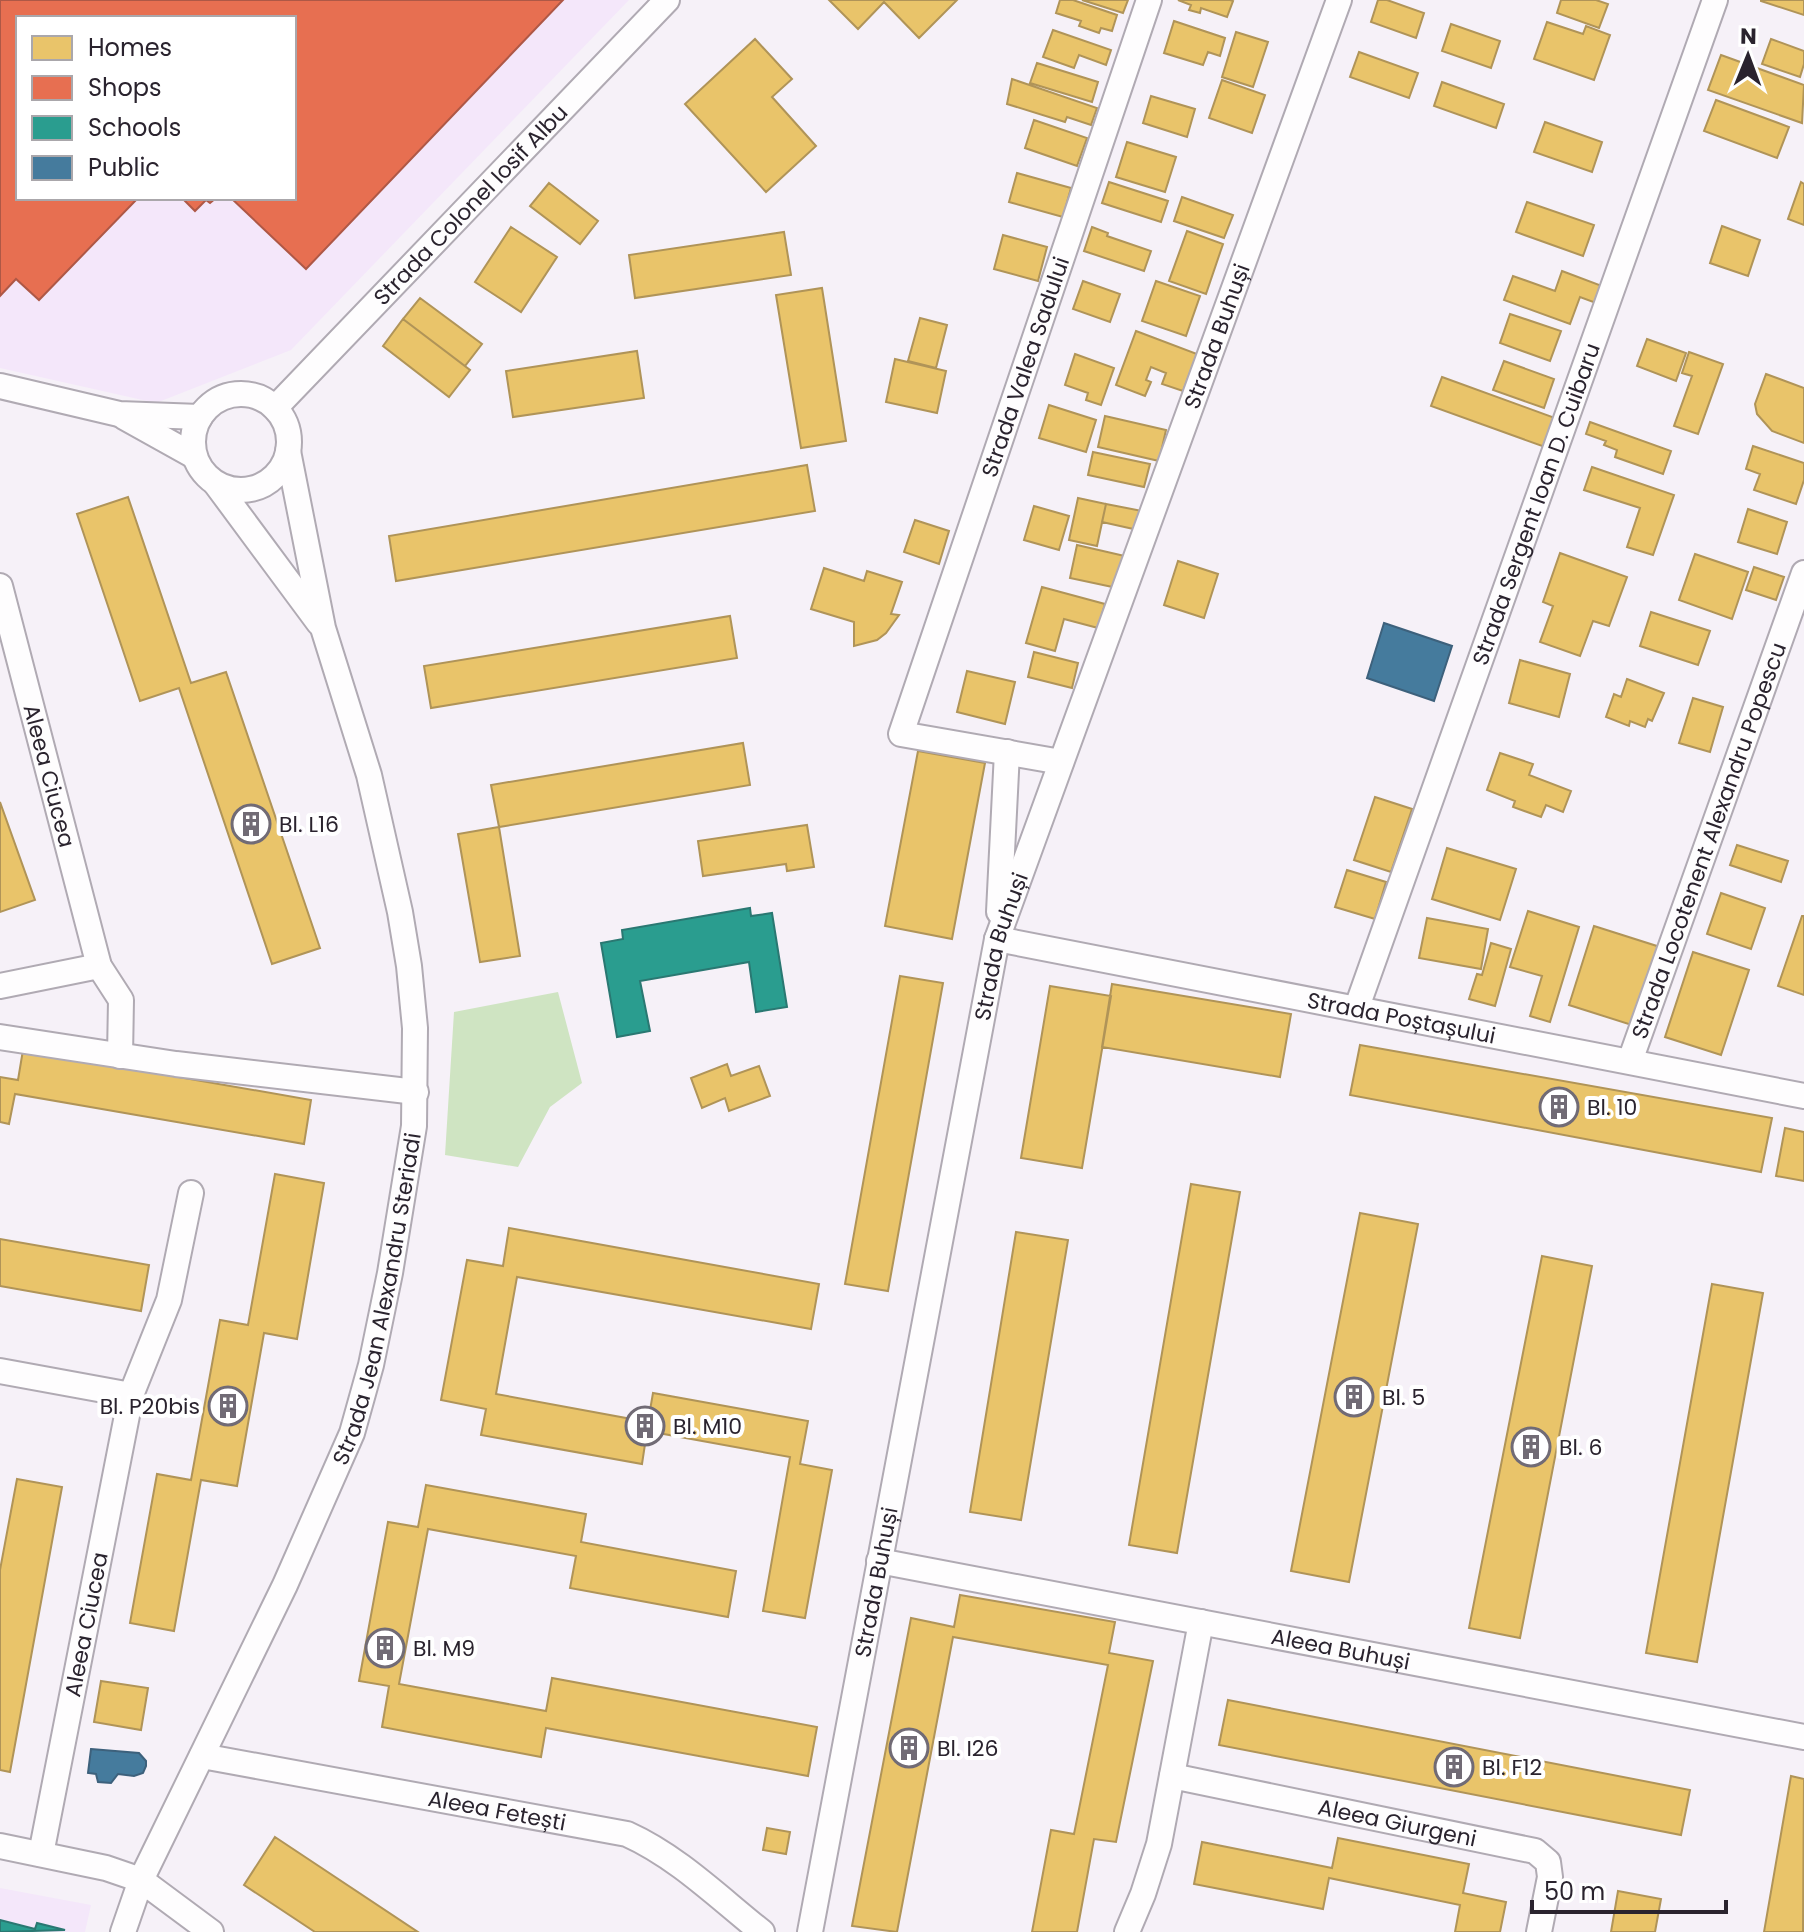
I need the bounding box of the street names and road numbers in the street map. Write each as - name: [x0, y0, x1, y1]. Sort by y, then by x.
- street label: Strada Colonel Iosif Albu: [367, 98, 575, 312]
- street label: Strada Valea Sadului: [974, 253, 1077, 481]
- street label: Strada Buhuși: [1176, 259, 1258, 413]
- street label: Strada Sergent Ioan D. Cuibaru: [1465, 339, 1608, 669]
- street label: Strada Locotenent Alexandru Popescu: [1624, 638, 1794, 1043]
- street label: Aleea Ciucea: [15, 701, 82, 851]
- street label: Strada Buhuși: [967, 868, 1036, 1023]
- street label: Strada Poștașului: [1304, 985, 1498, 1052]
- street label: Strada Jean Alexandru Steriadi: [325, 1131, 429, 1470]
- street label: Strada Buhuși: [847, 1505, 906, 1660]
- street label: Aleea Ciucea: [57, 1550, 116, 1699]
- street label: Aleea Buhuși: [1268, 1621, 1413, 1678]
- street label: Aleea Fetești: [426, 1783, 568, 1838]
- street label: Aleea Giurgeni: [1315, 1792, 1479, 1855]

